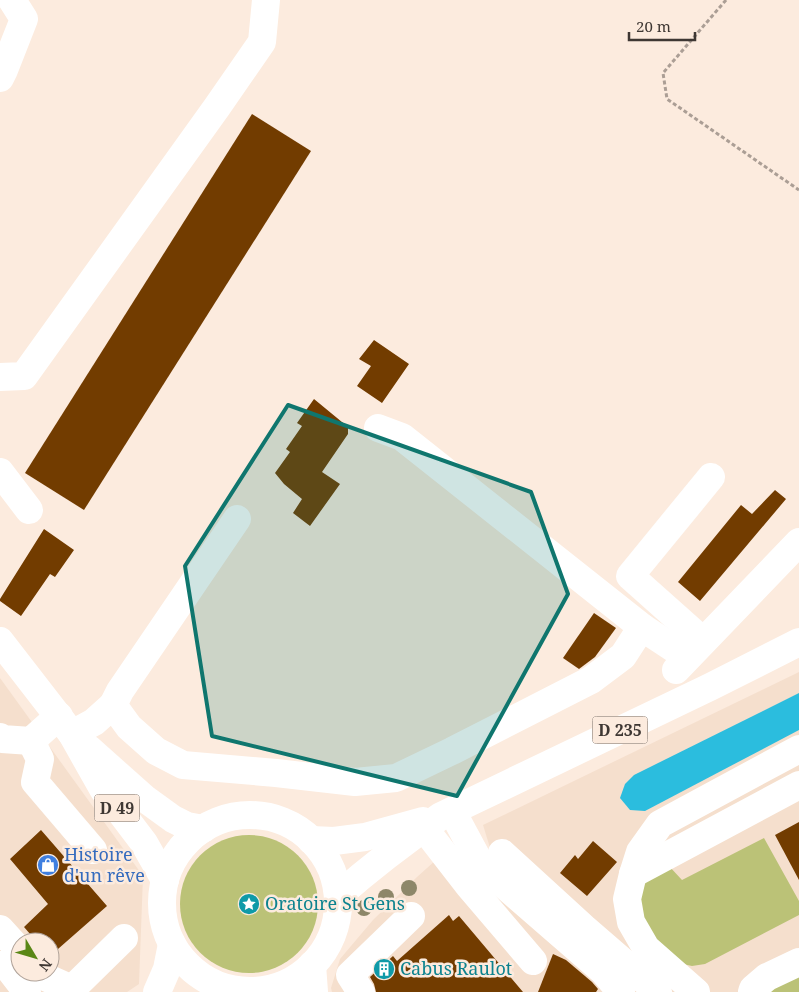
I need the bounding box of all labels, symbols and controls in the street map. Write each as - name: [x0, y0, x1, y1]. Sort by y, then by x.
- scale bar: [629, 10, 695, 42]
- text: 20 m: [636, 16, 671, 36]
- road number: D 235: [592, 716, 648, 744]
- road number: D 49: [94, 794, 140, 821]
- place label: Histoire d'un rêve: [64, 842, 145, 887]
- shop icon: Histoire d'un rêve: [36, 853, 60, 877]
- place label: Oratoire St Gens: [265, 891, 405, 915]
- place icon: Oratoire St Gens: [237, 892, 261, 916]
- north arrow: [10, 932, 60, 982]
- text: N: [35, 955, 57, 976]
- place label: Cabus Raulot: [400, 956, 512, 980]
- building icon: Cabus Raulot: [372, 957, 396, 981]

